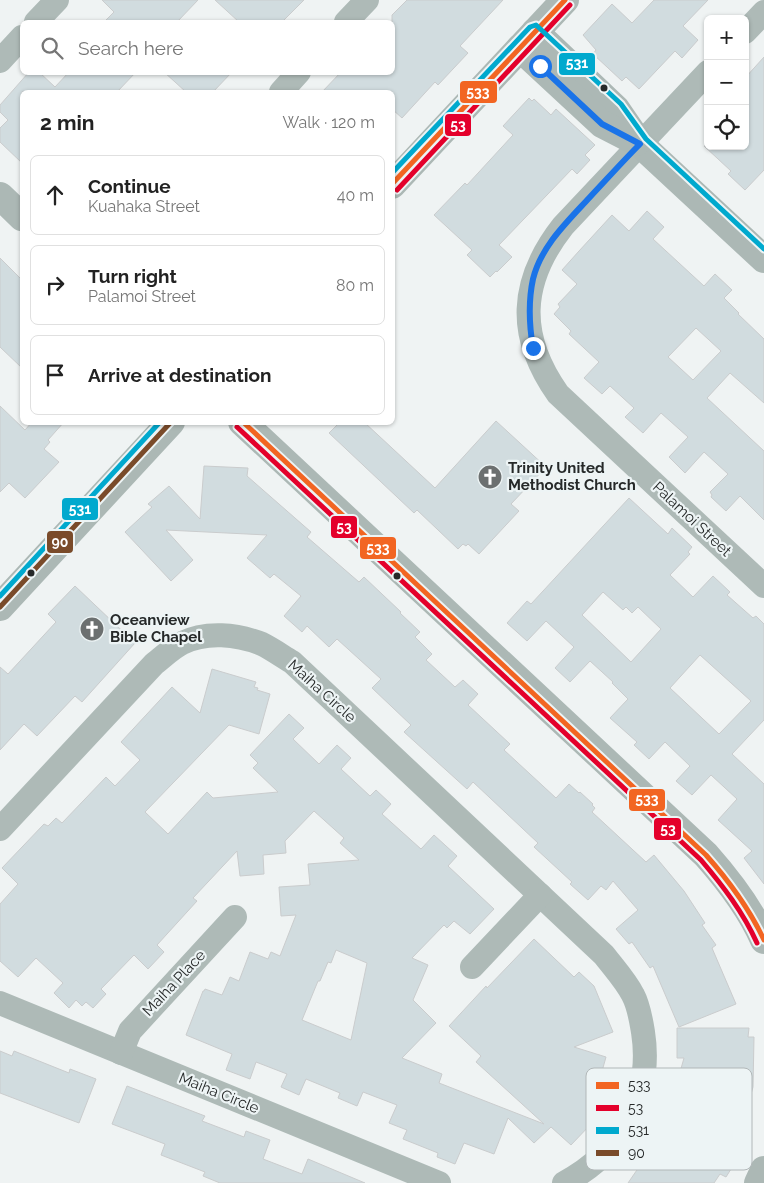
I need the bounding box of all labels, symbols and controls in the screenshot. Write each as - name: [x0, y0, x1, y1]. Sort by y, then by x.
- map controls: [704, 15, 749, 150]
- button: +: [704, 15, 749, 60]
- search box: [20, 20, 395, 75]
- icon: search: [38, 34, 66, 62]
- text: Search here: [78, 37, 184, 59]
- line badge: 531: [558, 52, 596, 76]
- route start: [529, 55, 552, 78]
- text: 531: [566, 55, 588, 71]
- button: −: [704, 60, 749, 105]
- line badge: 533: [459, 80, 498, 104]
- unlabelled marker: [599, 83, 609, 93]
- text: 533: [466, 84, 490, 100]
- button: locate: [704, 105, 749, 150]
- text: 2 min: [40, 110, 94, 135]
- text: Walk · 120 m: [283, 113, 375, 132]
- line badge: 53: [444, 113, 472, 137]
- text: 53: [450, 117, 466, 133]
- text: Continue: [88, 175, 171, 197]
- icon: ahead: [41, 181, 69, 209]
- text: 40 m: [337, 186, 374, 205]
- text: Kuahaka Street: [88, 197, 200, 216]
- text: Turn right: [88, 265, 177, 287]
- icon: right: [41, 271, 69, 299]
- text: 80 m: [336, 276, 374, 295]
- text: Palamoi Street: [88, 287, 196, 306]
- route end: [522, 337, 545, 360]
- icon: arrive: [41, 361, 69, 389]
- text: Arrive at destination: [88, 364, 272, 386]
- place label: Trinity United Methodist Church: [508, 459, 636, 494]
- church icon: Trinity United Methodist Church: [477, 464, 503, 490]
- street label: Palamoi Street: [649, 478, 735, 560]
- line badge: 531: [61, 497, 99, 521]
- text: 531: [69, 501, 91, 517]
- line badge: 53: [330, 515, 358, 539]
- text: 53: [336, 519, 352, 535]
- line badge: 90: [46, 530, 74, 554]
- text: 90: [52, 534, 68, 550]
- line badge: 533: [359, 536, 397, 560]
- text: 533: [366, 540, 390, 556]
- unlabelled marker: [26, 568, 36, 578]
- unlabelled marker: [392, 571, 402, 581]
- place label: Oceanview Bible Chapel: [110, 611, 202, 646]
- church icon: Oceanview Bible Chapel: [79, 616, 105, 642]
- street label: Maiha Circle: [284, 656, 360, 726]
- line badge: 533: [628, 788, 666, 812]
- text: 533: [635, 791, 659, 807]
- line badge: 53: [653, 817, 682, 841]
- text: 53: [660, 821, 676, 837]
- street label: Maiha Place: [139, 946, 209, 1020]
- legend: [586, 1068, 752, 1170]
- street label: Maiha Circle: [176, 1069, 262, 1117]
- text: 533: [628, 1077, 651, 1093]
- text: 53: [628, 1100, 643, 1116]
- text: 531: [628, 1122, 649, 1138]
- text: 90: [628, 1145, 645, 1161]

